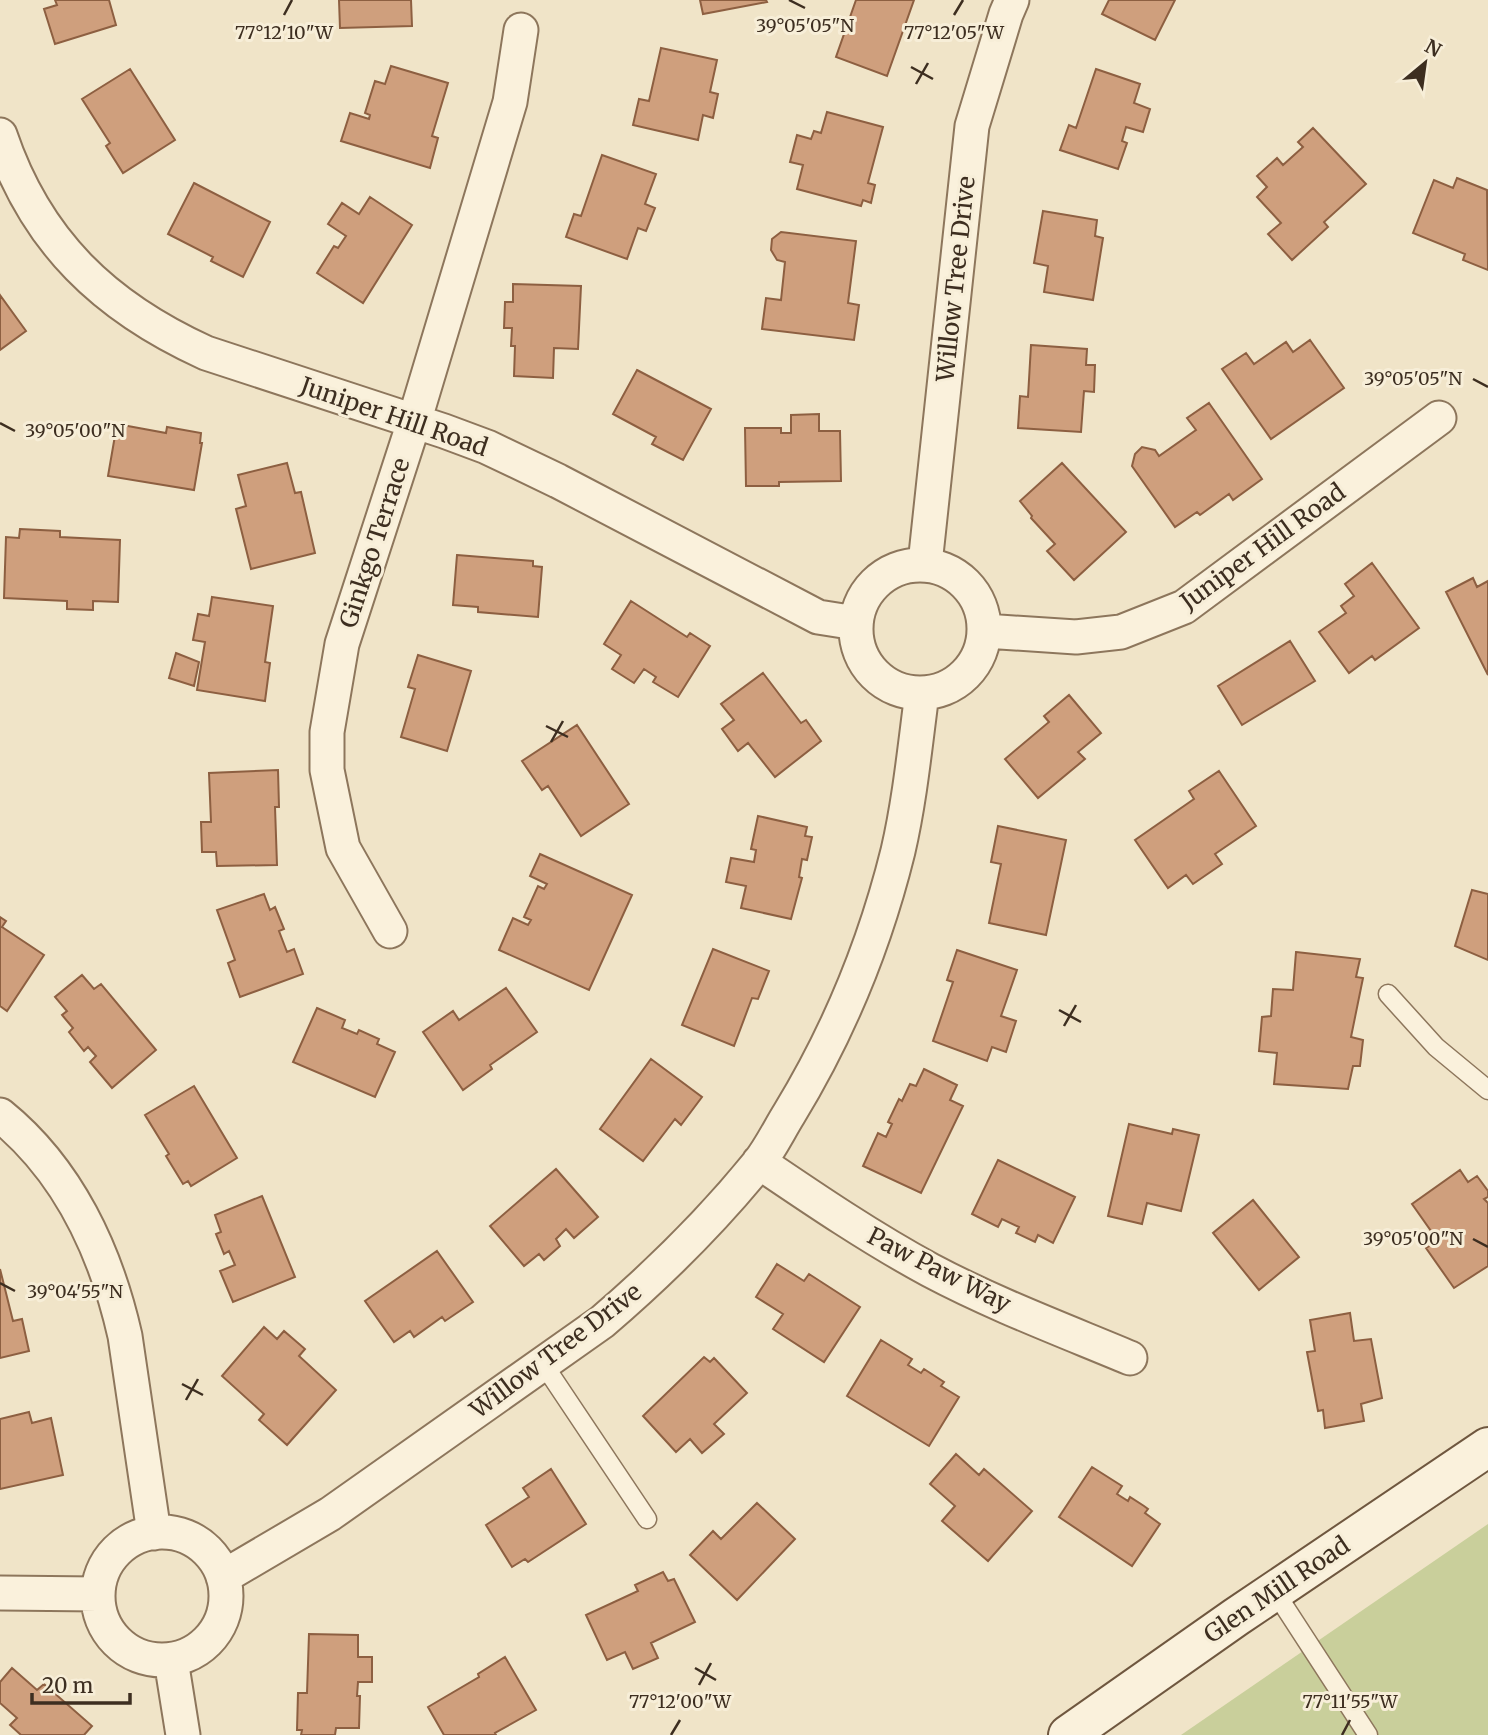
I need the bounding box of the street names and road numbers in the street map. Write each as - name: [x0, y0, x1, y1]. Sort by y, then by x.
- street label: Willow Tree Drive: [929, 175, 982, 384]
- street label: Juniper Hill Road: [295, 370, 492, 463]
- street label: Ginkgo Terrace: [332, 454, 417, 632]
- street label: Juniper Hill Road: [1173, 476, 1351, 617]
- street label: Paw Paw Way: [862, 1220, 1016, 1319]
- street label: Willow Tree Drive: [463, 1276, 648, 1426]
- street label: Glen Mill Road: [1198, 1529, 1356, 1650]

